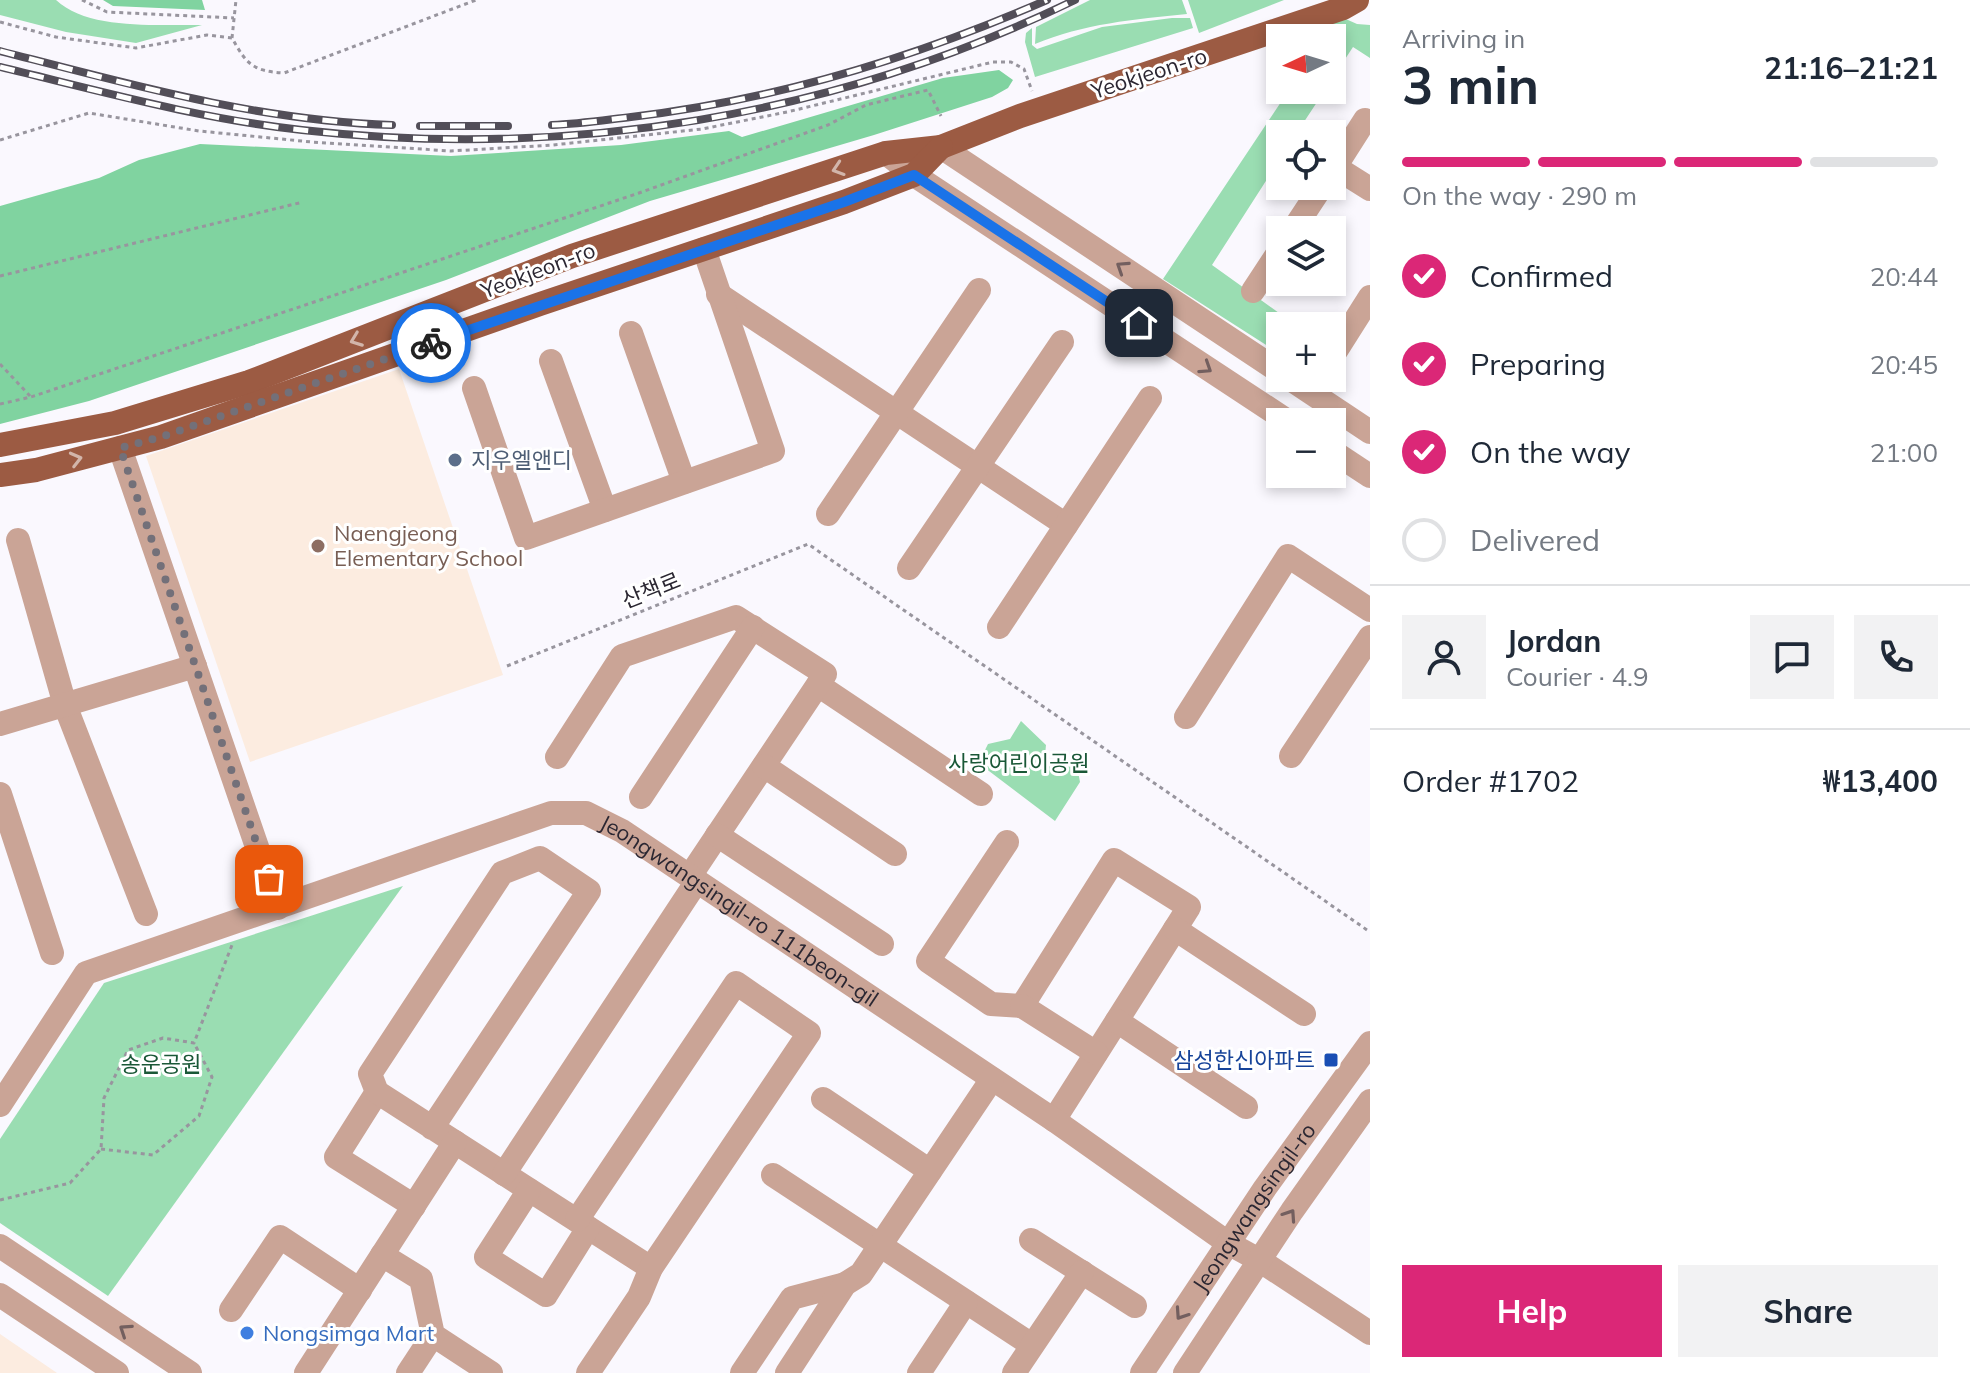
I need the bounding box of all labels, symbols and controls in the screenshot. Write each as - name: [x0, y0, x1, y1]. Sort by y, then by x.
- text: Arriving in: [1402, 22, 1525, 55]
- north arrow: [1266, 24, 1346, 104]
- map controls: [1266, 24, 1346, 488]
- street label: Yeokjeon-ro: [1087, 41, 1210, 105]
- text: 21:16–21:21: [1764, 49, 1938, 87]
- text: 3 min: [1402, 52, 1539, 117]
- button: locate: [1266, 120, 1346, 200]
- one-way arrow: [832, 159, 846, 175]
- text: On the way · 290 m: [1402, 179, 1637, 212]
- button: layers: [1266, 216, 1346, 296]
- street label: Yeokjeon-ro: [476, 235, 599, 305]
- icon: check: [1402, 254, 1446, 298]
- text: Confirmed: [1470, 257, 1613, 295]
- text: 20:44: [1870, 260, 1938, 293]
- one-way arrow: [1116, 262, 1130, 277]
- pin: [1105, 289, 1173, 357]
- icon: home: [1117, 301, 1161, 345]
- courier: [391, 303, 471, 383]
- button: +: [1266, 312, 1346, 392]
- icon: bike: [409, 321, 453, 365]
- one-way arrow: [350, 330, 364, 347]
- icon: check: [1402, 342, 1446, 386]
- text: Preparing: [1470, 345, 1606, 383]
- text: 20:45: [1870, 348, 1938, 381]
- one-way arrow: [1198, 358, 1212, 373]
- button: −: [1266, 408, 1346, 488]
- icon: check: [1402, 430, 1446, 474]
- text: On the way: [1470, 433, 1630, 471]
- text: 21:00: [1870, 436, 1938, 469]
- place label: 지우엘앤디: [471, 446, 572, 474]
- marker: 지우엘앤디: [446, 451, 464, 469]
- one-way arrow: [69, 452, 83, 469]
- place label: Naengjeong Elementary School: [334, 519, 523, 572]
- text: Delivered: [1470, 521, 1600, 559]
- marker: Naengjeong Elementary School: [309, 537, 327, 555]
- street label: 산책로: [618, 566, 684, 614]
- button: person: [1402, 615, 1486, 699]
- button: chat: [1750, 615, 1834, 699]
- button: phone: [1854, 615, 1938, 699]
- text: Jordan: [1506, 622, 1601, 660]
- text: Courier · 4.9: [1506, 660, 1649, 693]
- park label: 사랑어린이공원: [948, 749, 1090, 777]
- text: Order #1702: [1402, 762, 1579, 800]
- text: ₩13,400: [1823, 762, 1938, 800]
- street label: Jeongwangsingil-ro 111beon-gil: [595, 808, 884, 1013]
- pin: [235, 845, 303, 913]
- icon: bag: [247, 857, 291, 901]
- place label: 삼성한신아파트: [1173, 1046, 1315, 1074]
- park label: 송운공원: [121, 1050, 201, 1078]
- marker: 삼성한신아파트: [1322, 1051, 1340, 1069]
- street label: Jeongwangsingil-ro: [1186, 1117, 1322, 1297]
- one-way arrow: [1280, 1209, 1295, 1223]
- button: Help: [1402, 1265, 1662, 1357]
- button: Share: [1678, 1265, 1938, 1357]
- one-way arrow: [1176, 1305, 1191, 1319]
- place label: Nongsimga Mart: [263, 1319, 434, 1347]
- one-way arrow: [119, 1324, 134, 1339]
- marker: Nongsimga Mart: [238, 1324, 256, 1342]

